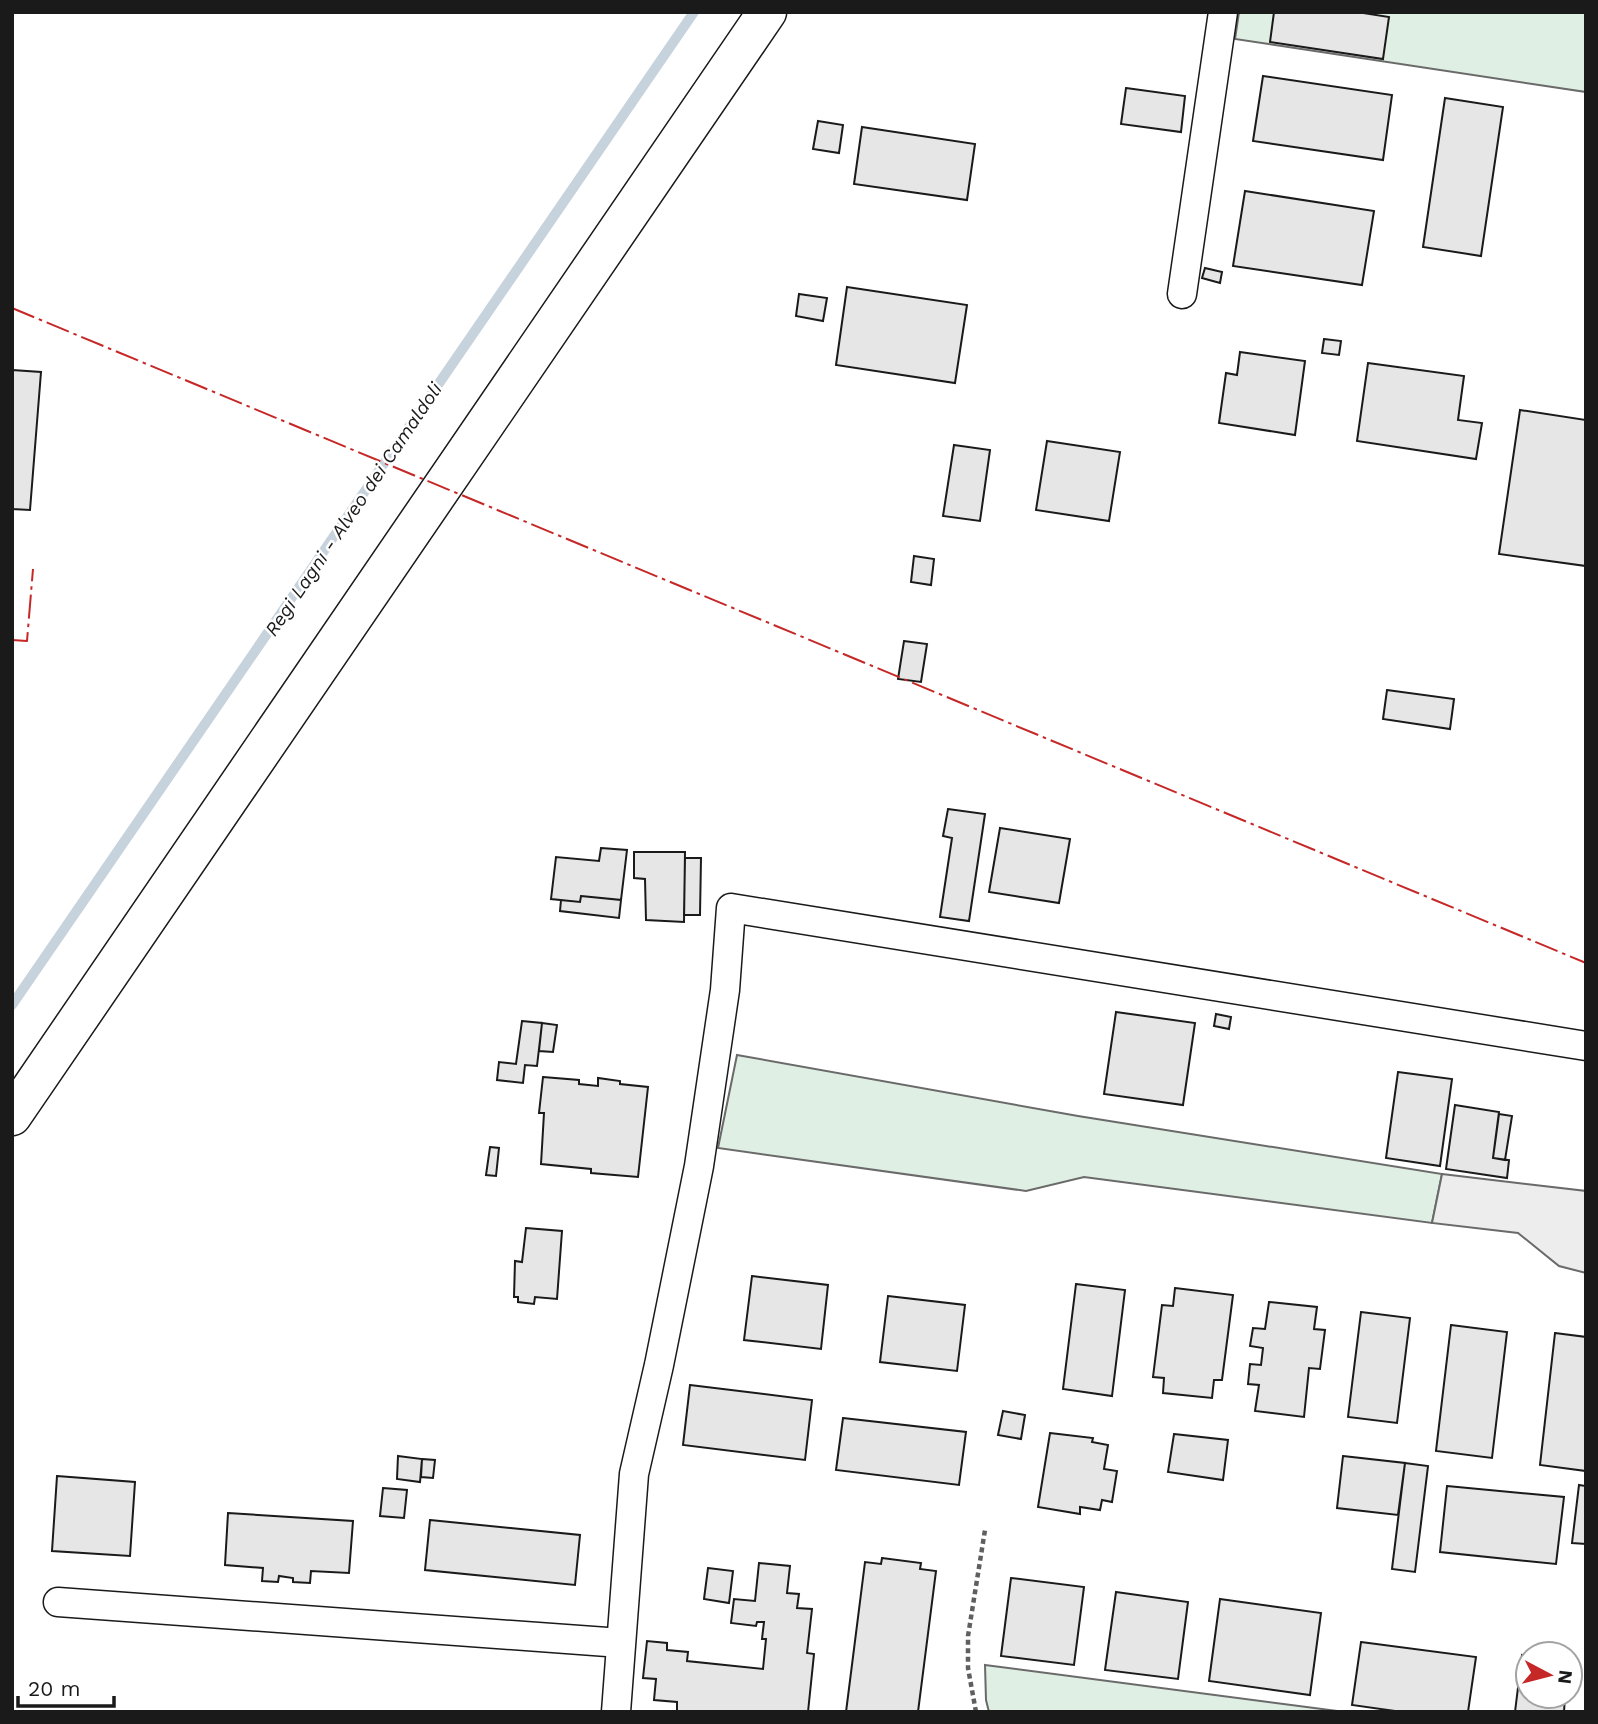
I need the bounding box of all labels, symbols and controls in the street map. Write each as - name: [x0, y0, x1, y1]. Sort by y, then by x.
- water label: Regi Lagni - Alveo dei Camaldoli: [260, 377, 448, 640]
- north arrow: [1514, 1640, 1584, 1710]
- scale bar: [18, 1664, 114, 1708]
- text: N: [1553, 1669, 1578, 1685]
- text: 20 m: [28, 1676, 80, 1701]

